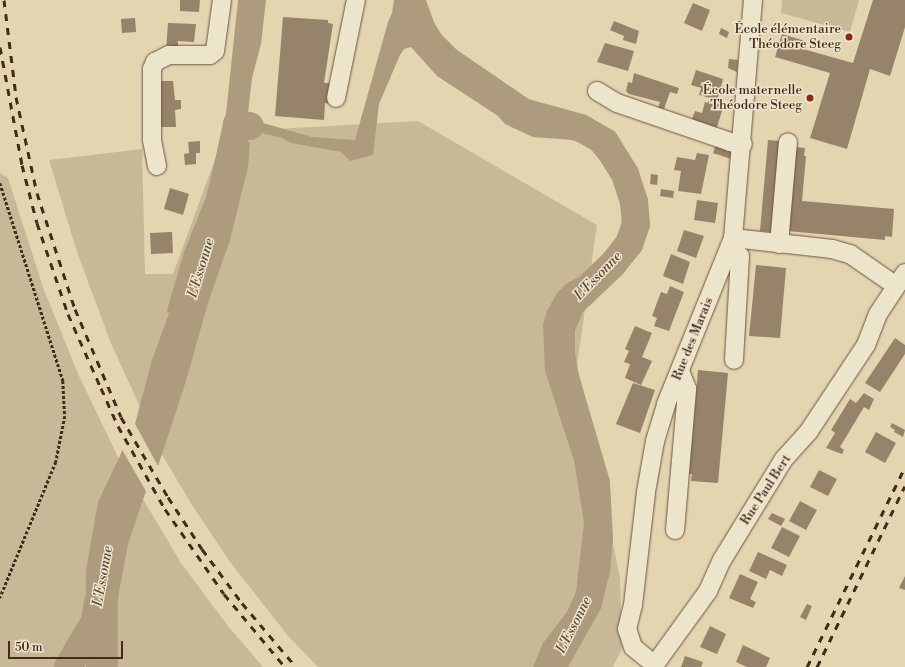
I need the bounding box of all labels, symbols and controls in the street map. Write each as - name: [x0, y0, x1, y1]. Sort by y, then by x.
- place label: École élémentaire Théodore Steeg: [735, 22, 841, 53]
- marker: École élémentaire Théodore Steeg: [844, 32, 854, 42]
- place label: École maternelle Théodore Steeg: [703, 83, 802, 114]
- marker: École maternelle Théodore Steeg: [805, 93, 815, 103]
- water label: L'Essonne: [184, 236, 218, 300]
- water label: L'Essonne: [571, 248, 625, 304]
- street label: Rue des Marais: [669, 295, 717, 383]
- street label: Rue Paul Bert: [737, 452, 795, 528]
- water label: L'Essonne: [89, 545, 117, 607]
- water label: L'Essonne: [553, 594, 595, 656]
- scale bar: [10, 633, 125, 659]
- text: 50 m: [15, 640, 43, 655]

